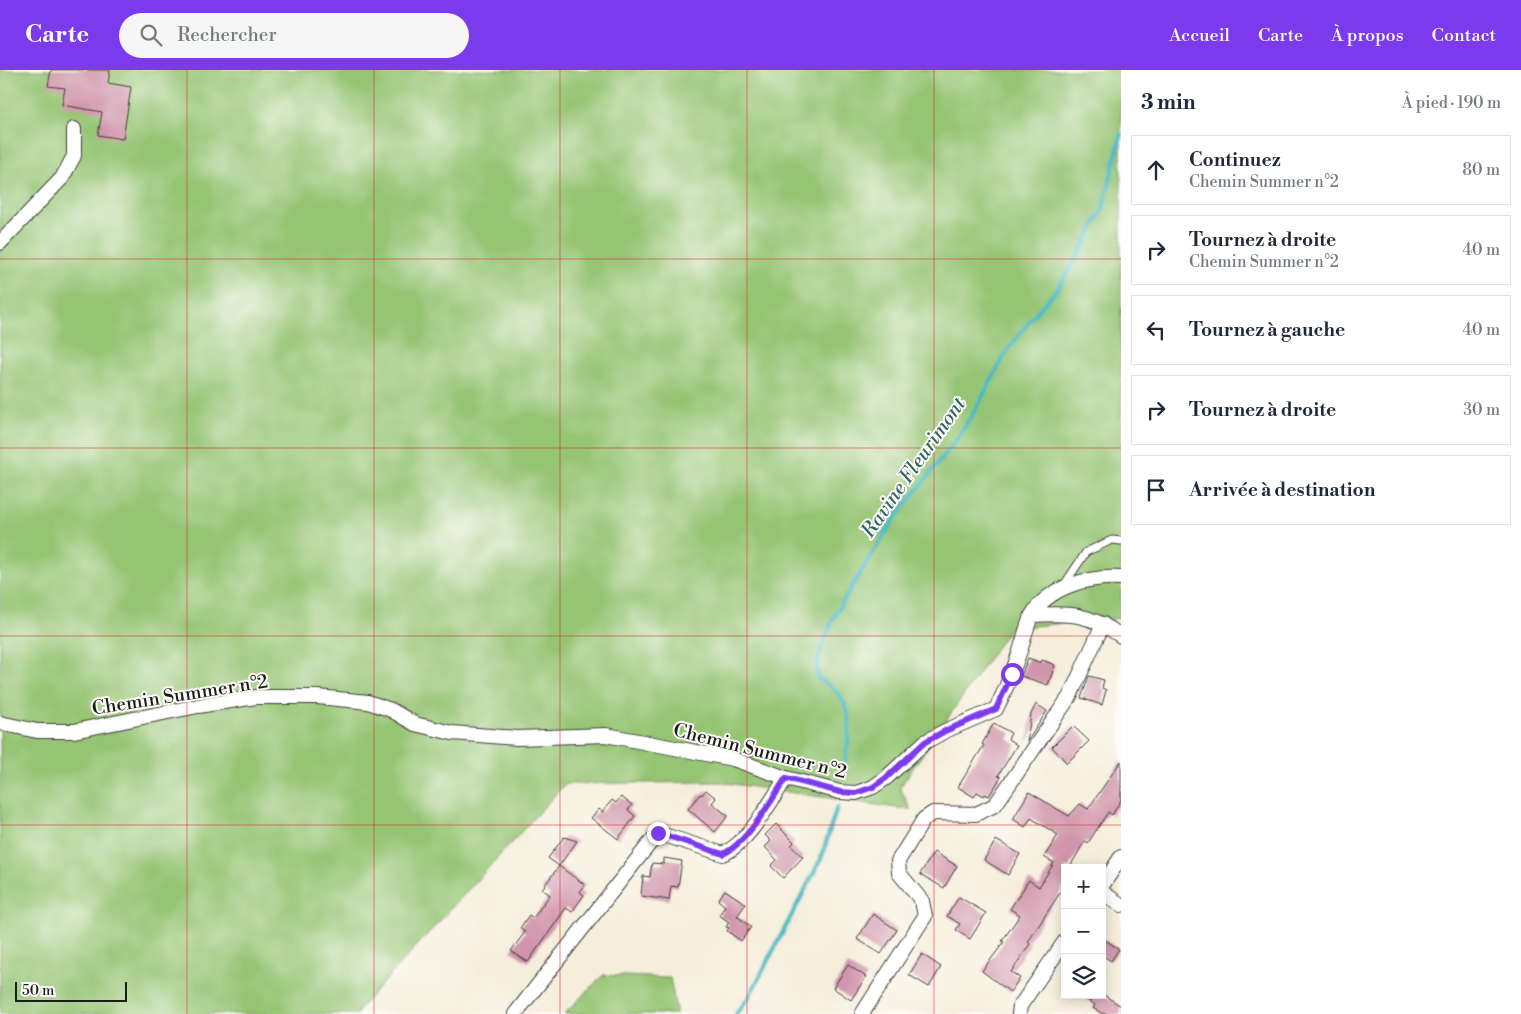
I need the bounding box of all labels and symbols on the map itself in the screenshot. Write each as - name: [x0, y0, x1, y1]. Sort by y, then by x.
- water label: Ravine Fleurimont: [856, 393, 972, 544]
- route start: [1001, 663, 1024, 686]
- street label: Chemin Summer n°2: [90, 669, 270, 721]
- street label: Chemin Summer n°2: [671, 718, 849, 784]
- route end: [647, 822, 670, 845]
- scale bar: [15, 979, 128, 1002]

